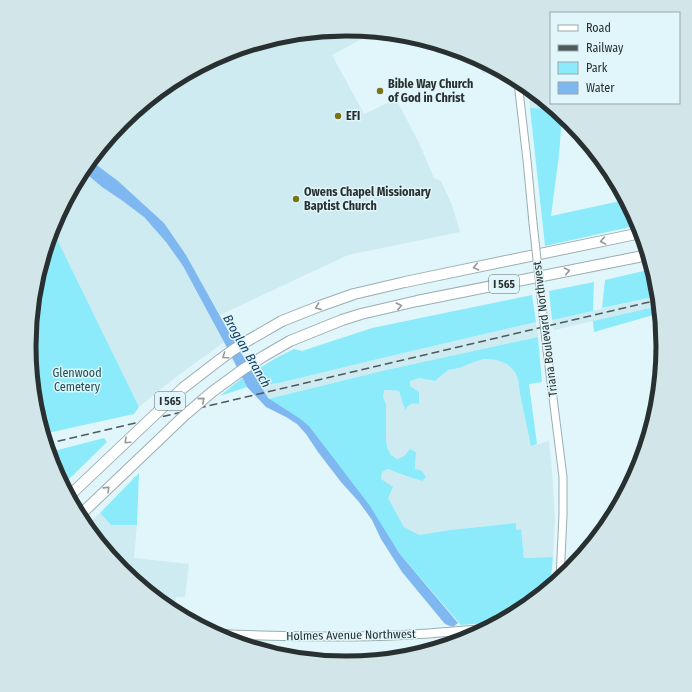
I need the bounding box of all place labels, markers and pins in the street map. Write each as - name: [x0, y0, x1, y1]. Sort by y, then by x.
- place label: Bible Way Church of God in Christ: [388, 77, 473, 105]
- marker: Bible Way Church of God in Christ: [375, 86, 385, 96]
- place label: EFI: [346, 109, 360, 123]
- marker: EFI: [333, 111, 343, 121]
- place label: Owens Chapel Missionary Baptist Church: [304, 185, 431, 213]
- marker: Owens Chapel Missionary Baptist Church: [291, 194, 301, 204]

